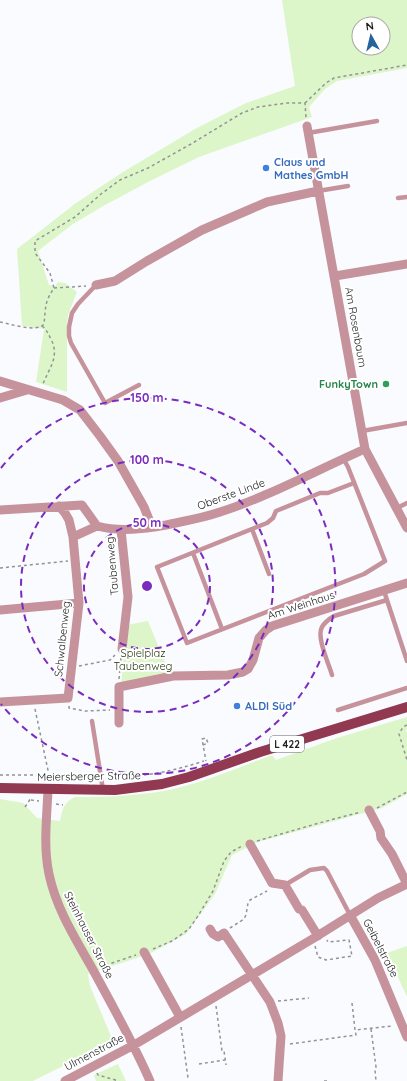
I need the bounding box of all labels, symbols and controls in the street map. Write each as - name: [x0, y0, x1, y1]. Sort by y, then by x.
- north arrow: [351, 16, 391, 56]
- text: N: [365, 19, 375, 34]
- place label: Claus und Mathes GmbH: [274, 155, 348, 182]
- marker: Claus und Mathes GmbH: [261, 163, 271, 173]
- street label: Am Rosenbaum: [342, 286, 370, 368]
- place label: FunkyTown: [319, 377, 378, 391]
- marker: FunkyTown: [381, 379, 391, 389]
- text: 150 m: [130, 390, 164, 405]
- text: 100 m: [130, 452, 164, 467]
- street label: Oberste Linde: [195, 475, 267, 513]
- text: 50 m: [133, 515, 161, 530]
- street label: Taubenweg: [102, 536, 122, 596]
- centre of rings: [140, 579, 154, 593]
- street label: Am Weinhaus: [266, 588, 336, 622]
- street label: Schwalbenweg: [51, 600, 73, 678]
- park label: Spielplaz Taubenweg: [114, 646, 172, 673]
- place label: ALDI Süd: [245, 699, 292, 713]
- marker: ALDI Süd: [232, 701, 242, 711]
- road number: L 422: [270, 736, 304, 752]
- street label: Meiersberger Straße: [37, 768, 141, 784]
- street label: Steinhauser Straße: [61, 889, 117, 981]
- street label: Geibelstraße: [360, 916, 402, 980]
- street label: Ulmenstraße: [62, 1030, 126, 1074]

